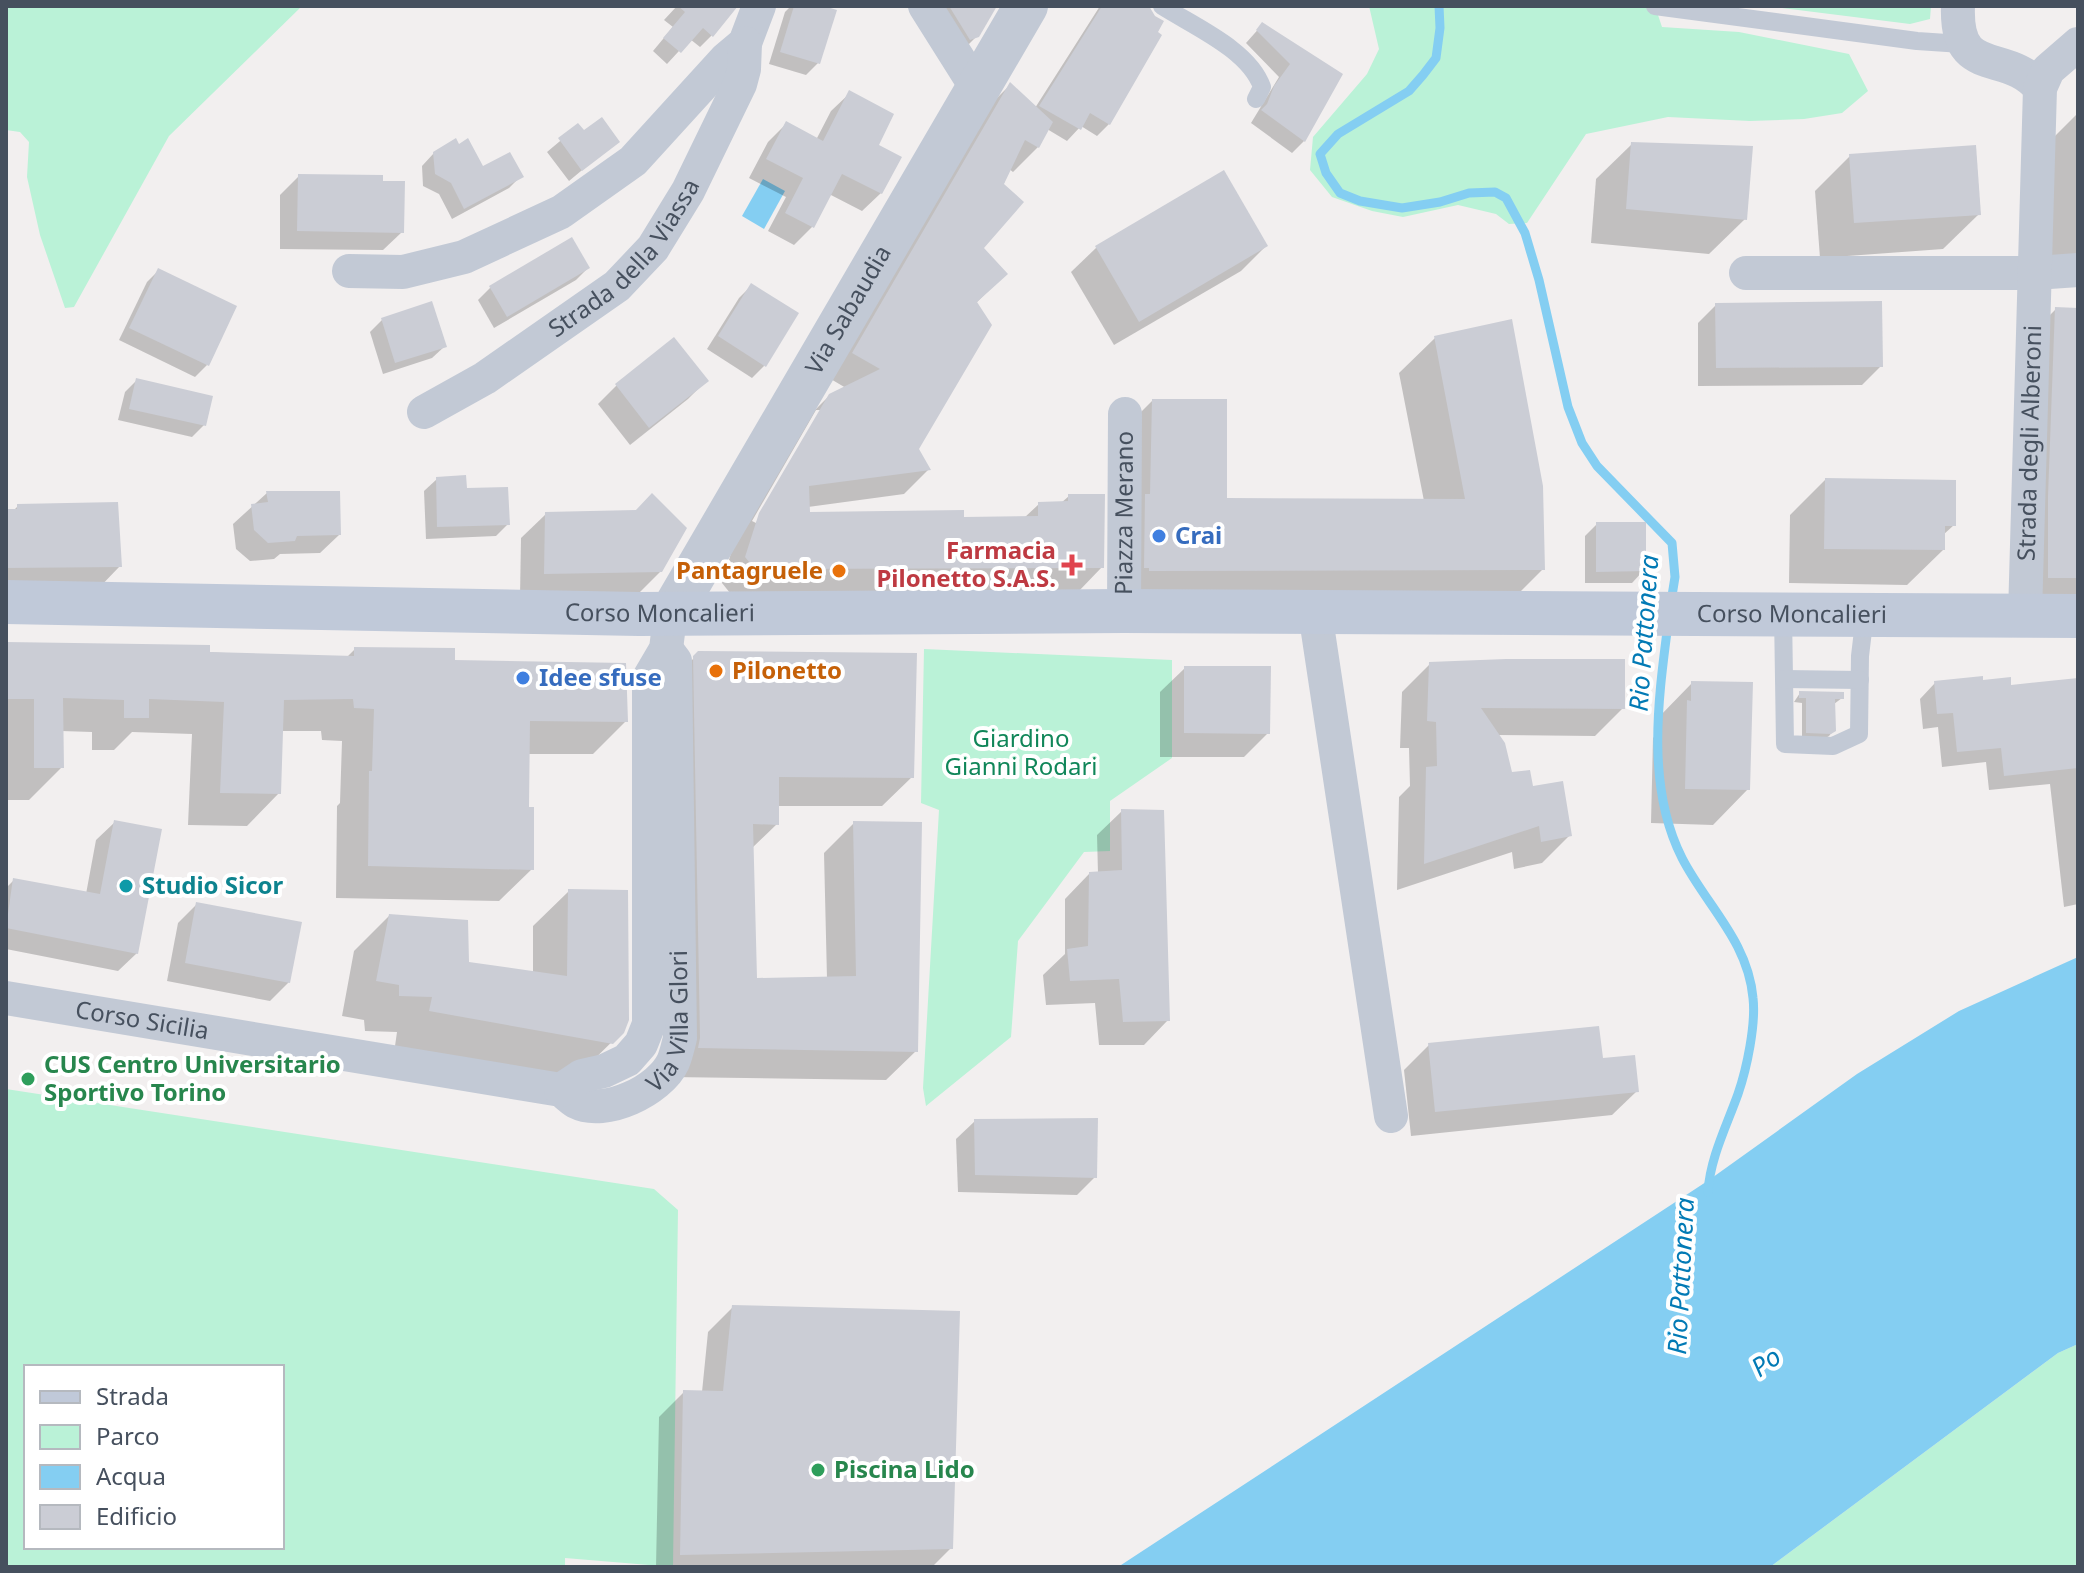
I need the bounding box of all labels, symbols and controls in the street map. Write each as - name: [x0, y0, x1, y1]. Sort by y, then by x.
- street label: Strada della Viassa: [541, 173, 706, 344]
- street label: Via Sabaudia: [797, 239, 898, 380]
- street label: Strada degli Alberoni: [2009, 325, 2048, 561]
- street label: Piazza Merano: [1106, 431, 1140, 595]
- place label: Crai: [1175, 518, 1222, 551]
- marker: Crai: [1150, 527, 1168, 545]
- place label: Farmacia Pilonetto S.A.S.: [876, 533, 1056, 594]
- place label: Pantagruele: [676, 553, 823, 586]
- water label: Rio Pattonera: [1620, 553, 1666, 713]
- marker: Farmacia Pilonetto S.A.S.: [1063, 556, 1081, 574]
- marker: Pantagruele: [830, 562, 848, 580]
- street label: Corso Moncalieri: [565, 595, 755, 629]
- street label: Corso Moncalieri: [1697, 596, 1887, 630]
- place label: Pilonetto: [732, 653, 842, 686]
- place label: Idee sfuse: [539, 660, 662, 693]
- marker: Pilonetto: [707, 662, 725, 680]
- marker: Idee sfuse: [514, 669, 532, 687]
- park label: Giardino Gianni Rodari: [945, 721, 1098, 782]
- place label: Studio Sicor: [142, 868, 284, 901]
- marker: Studio Sicor: [117, 877, 135, 895]
- street label: Via Villa Glori: [639, 950, 695, 1099]
- street label: Corso Sicilia: [73, 992, 212, 1046]
- place label: CUS Centro Universitario Sportivo Torino: [44, 1047, 341, 1108]
- marker: CUS Centro Universitario Sportivo Torino: [19, 1070, 37, 1088]
- water label: Rio Pattonera: [1658, 1196, 1702, 1355]
- water label: Po: [1743, 1338, 1788, 1384]
- legend: [24, 1365, 284, 1549]
- text: Strada: [96, 1379, 169, 1412]
- text: Parco: [96, 1419, 159, 1452]
- place label: Piscina Lido: [834, 1452, 975, 1485]
- text: Acqua: [96, 1459, 166, 1492]
- marker: Piscina Lido: [809, 1461, 827, 1479]
- text: Edificio: [96, 1499, 177, 1532]

